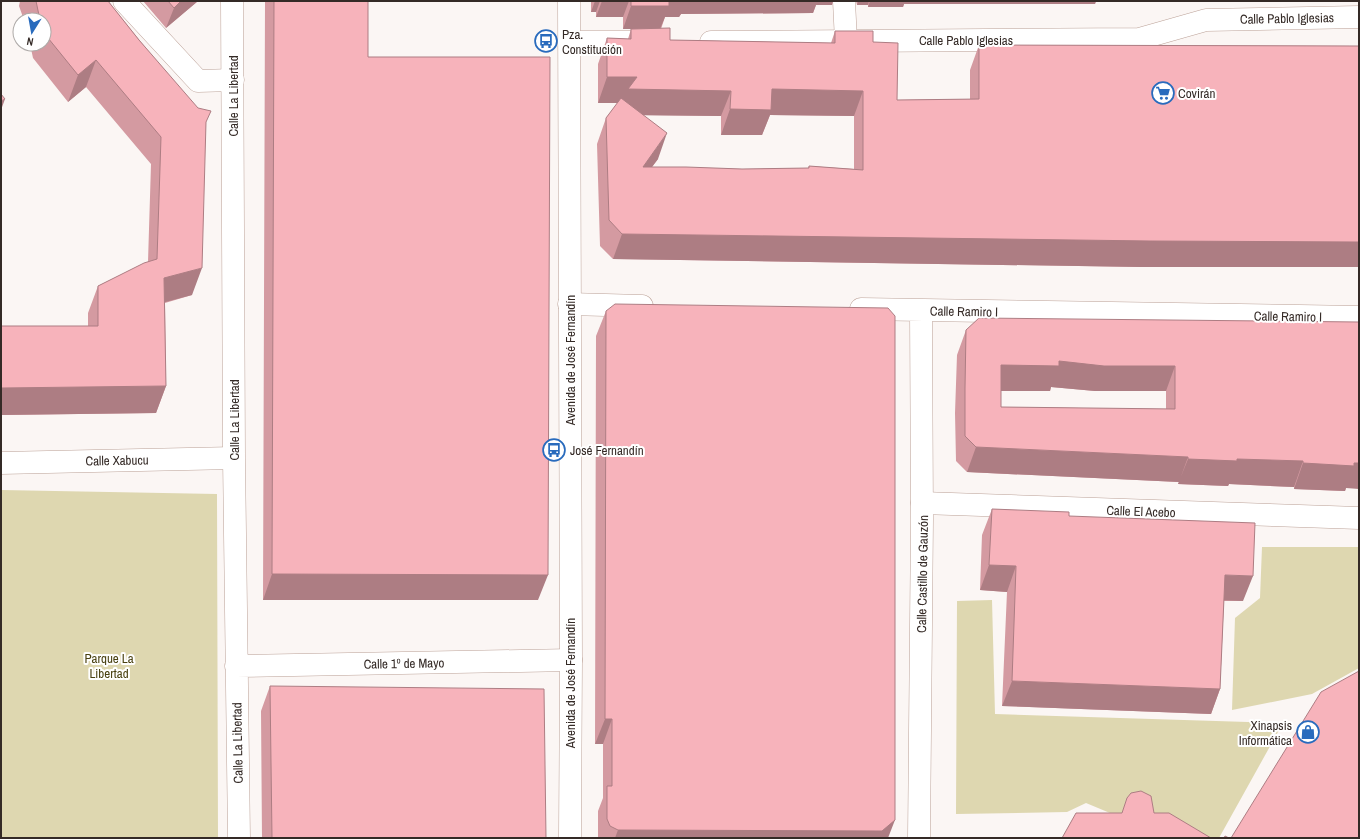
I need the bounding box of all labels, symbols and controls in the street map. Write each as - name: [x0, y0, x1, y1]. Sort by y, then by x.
- street label: Calle Pablo Iglesias: [1240, 9, 1334, 28]
- north arrow: [12, 12, 52, 52]
- place label: Pza. Constitución: [562, 26, 622, 58]
- bus stop icon: Pza. Constitución: [533, 28, 559, 54]
- street label: Calle Pablo Iglesias: [919, 32, 1013, 49]
- text: N: [26, 34, 35, 49]
- street label: Calle La Libertad: [225, 55, 242, 137]
- supermarket icon: Covirán: [1150, 80, 1176, 106]
- place label: Covirán: [1178, 85, 1215, 102]
- street label: Avenida de José Fernandín: [562, 295, 579, 426]
- street label: Calle Ramiro I: [930, 302, 998, 321]
- street label: Calle Ramiro I: [1254, 307, 1322, 326]
- street label: Calle La Libertad: [226, 379, 243, 461]
- bus stop icon: José Fernandín: [541, 437, 567, 463]
- place label: José Fernandín: [570, 442, 644, 459]
- street label: Calle Xabucu: [85, 451, 149, 470]
- street label: Calle El Acebo: [1106, 502, 1176, 521]
- street label: Calle Castillo de Gauzón: [913, 515, 932, 633]
- street label: Avenida de José Fernandín: [562, 618, 579, 749]
- park label: Parque La Libertad: [84, 650, 134, 682]
- street label: Calle 1º de Mayo: [363, 654, 445, 673]
- street label: Calle La Libertad: [228, 702, 247, 784]
- place label: Xinapsis Informática: [1239, 717, 1292, 749]
- shop icon: Xinapsis Informática: [1295, 719, 1321, 745]

